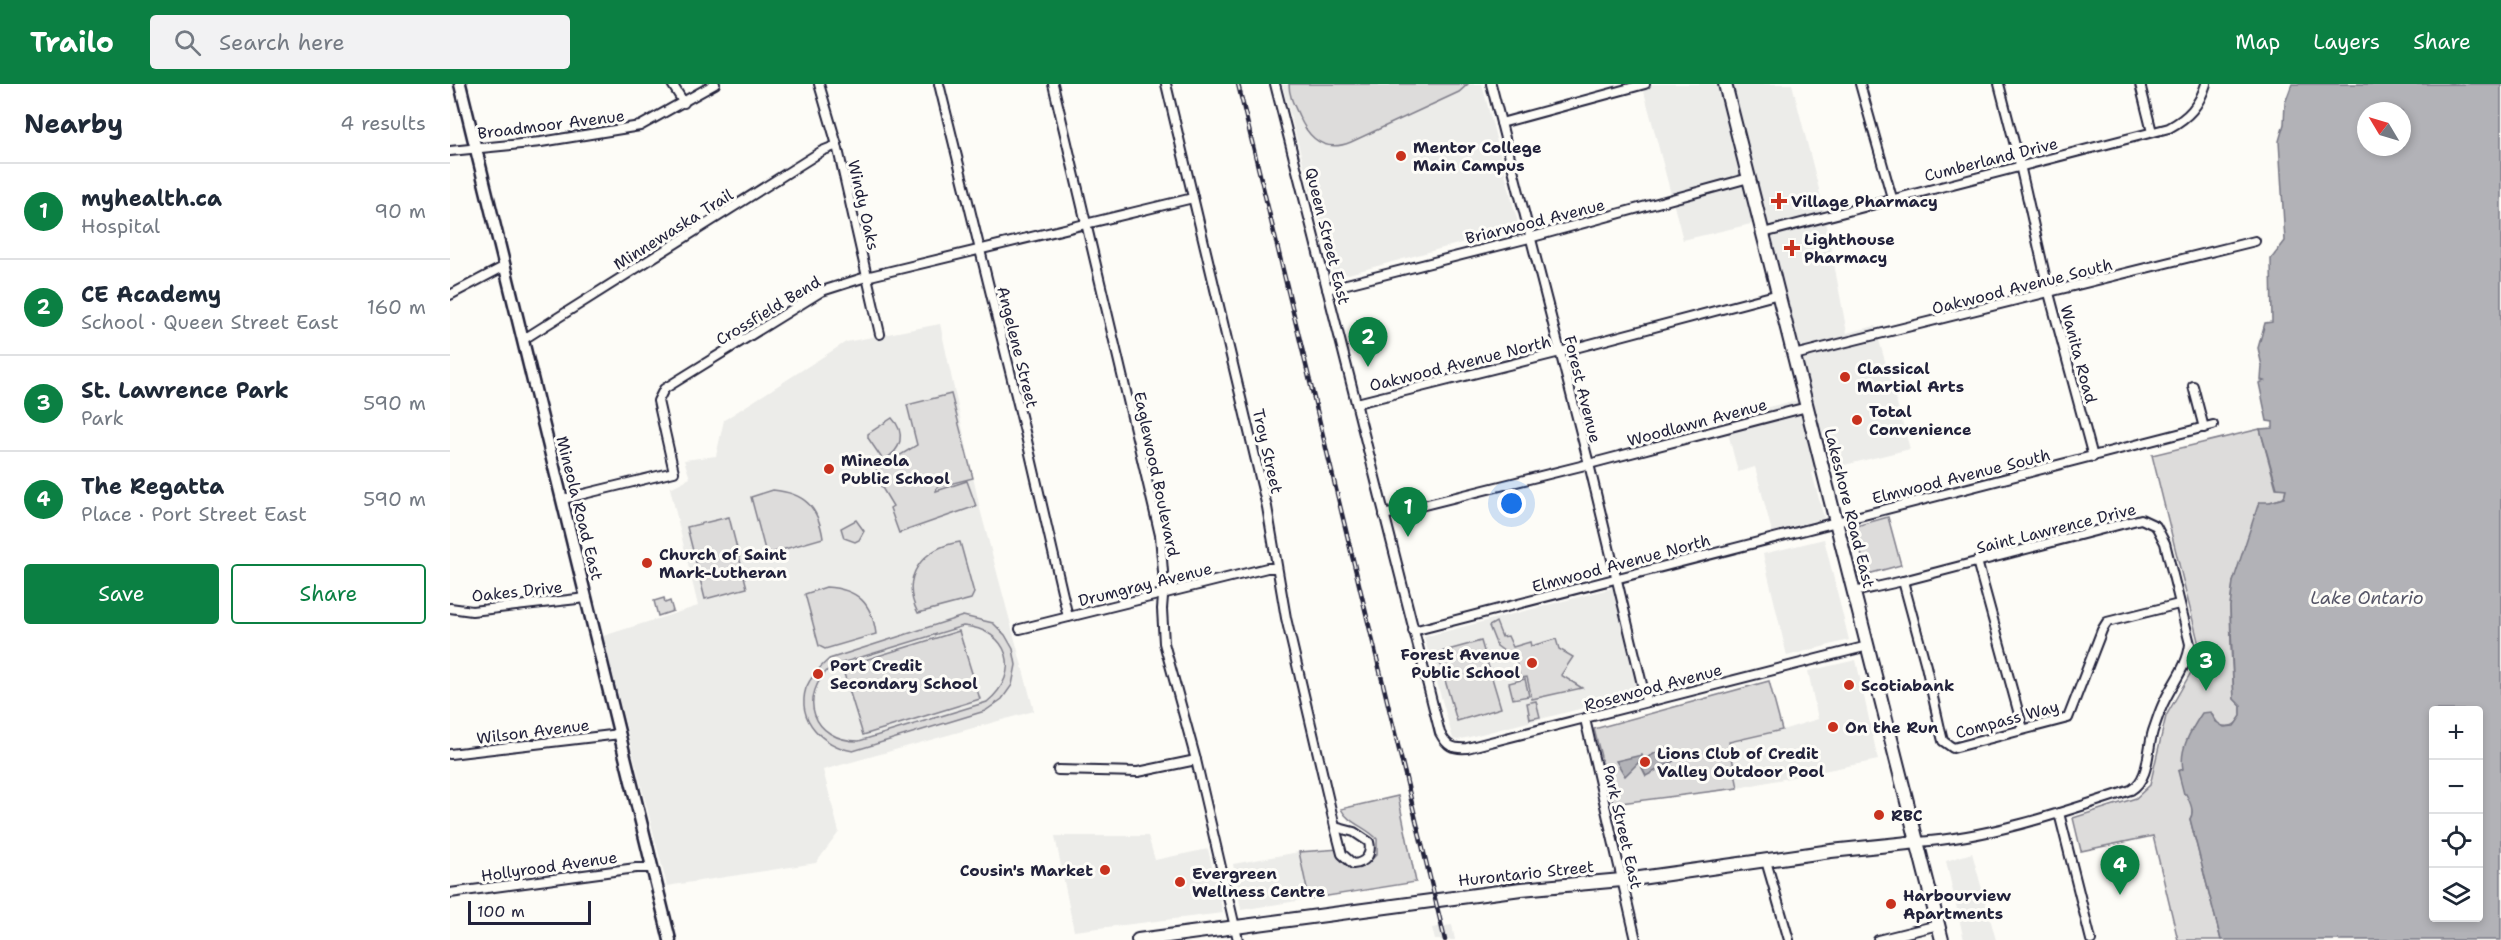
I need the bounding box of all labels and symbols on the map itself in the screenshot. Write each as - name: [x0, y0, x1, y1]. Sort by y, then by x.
- north arrow: [2357, 102, 2411, 156]
- street label: Broadmoor Avenue: [476, 105, 626, 144]
- street label: Cumberland Drive: [1922, 133, 2060, 186]
- place label: Mentor College Main Campus: [1413, 137, 1542, 176]
- marker: Mentor College Main Campus: [1394, 149, 1408, 163]
- street label: Windy Oaks: [843, 158, 884, 253]
- street label: Queen Street East: [1300, 165, 1355, 307]
- street label: Minnewaska Trail: [609, 184, 737, 275]
- place label: Village Pharmacy: [1791, 191, 1938, 212]
- street label: Briarwood Avenue: [1463, 194, 1607, 249]
- marker: Village Pharmacy: [1772, 194, 1786, 208]
- place label: Lighthouse Pharmacy: [1804, 229, 1895, 268]
- marker: Lighthouse Pharmacy: [1785, 241, 1799, 255]
- street label: Oakwood Avenue South: [1930, 254, 2115, 319]
- street label: Crossfield Bend: [712, 271, 824, 350]
- street label: Angelene Street: [992, 284, 1043, 410]
- street label: Wanita Road: [2055, 303, 2102, 406]
- pin: 2: [1348, 318, 1388, 367]
- street label: Oakwood Avenue North: [1367, 331, 1553, 396]
- street label: Forest Avenue: [1559, 333, 1606, 445]
- place label: Classical Martial Arts: [1857, 358, 1964, 397]
- marker: Classical Martial Arts: [1838, 370, 1852, 384]
- street label: Eaglewood Boulevard: [1129, 390, 1184, 559]
- street label: Woodlawn Avenue: [1625, 394, 1769, 451]
- place label: Total Convenience: [1869, 401, 1972, 440]
- street label: Troy Street: [1248, 407, 1287, 496]
- marker: Total Convenience: [1850, 413, 1864, 427]
- street label: Lakeshore Road East: [1820, 426, 1880, 590]
- street label: Mineola Road East: [551, 434, 608, 582]
- street label: Elmwood Avenue South: [1870, 444, 2052, 509]
- place label: Mineola Public School: [841, 450, 950, 489]
- marker: Mineola Public School: [822, 462, 836, 476]
- pin: 1: [1388, 488, 1428, 537]
- your location: [1497, 489, 1526, 518]
- street label: Saint Lawrence Drive: [1974, 498, 2138, 558]
- street label: Elmwood Avenue North: [1530, 530, 1713, 597]
- place label: Church of Saint Mark-Lutheran: [659, 544, 787, 583]
- marker: Church of Saint Mark-Lutheran: [640, 556, 654, 570]
- street label: Drumgray Avenue: [1076, 558, 1214, 611]
- street label: Oakes Drive: [470, 576, 564, 607]
- water label: Lake Ontario: [2310, 586, 2424, 610]
- pin: 3: [2186, 642, 2226, 691]
- place label: Forest Avenue Public School: [1401, 644, 1520, 683]
- place label: Port Credit Secondary School: [830, 655, 978, 694]
- marker: Forest Avenue Public School: [1525, 656, 1539, 670]
- street label: Rosewood Avenue: [1582, 659, 1724, 716]
- marker: Port Credit Secondary School: [811, 667, 825, 681]
- place label: Scotiabank: [1861, 675, 1954, 696]
- marker: Scotiabank: [1842, 678, 1856, 692]
- street label: Compass Way: [1953, 696, 2061, 743]
- street label: Wilson Avenue: [475, 714, 591, 749]
- place label: On the Run: [1845, 717, 1939, 738]
- marker: On the Run: [1826, 720, 1840, 734]
- place label: Lions Club of Credit Valley Outdoor Pool: [1657, 743, 1825, 782]
- marker: Lions Club of Credit Valley Outdoor Pool: [1638, 755, 1652, 769]
- street label: Park Street East: [1598, 763, 1647, 891]
- place label: RBC: [1891, 805, 1923, 826]
- marker: RBC: [1872, 808, 1886, 822]
- pin: 4: [2100, 846, 2140, 895]
- street label: Hollyrood Avenue: [480, 847, 619, 886]
- street label: Hurontario Street: [1457, 856, 1595, 891]
- place label: Cousin's Market: [960, 860, 1093, 881]
- marker: Cousin's Market: [1098, 863, 1112, 877]
- place label: Evergreen Wellness Centre: [1192, 863, 1326, 902]
- marker: Evergreen Wellness Centre: [1173, 875, 1187, 889]
- place label: Harbourview Apartments: [1903, 885, 2012, 924]
- marker: Harbourview Apartments: [1884, 897, 1898, 911]
- scale bar: [468, 898, 591, 926]

